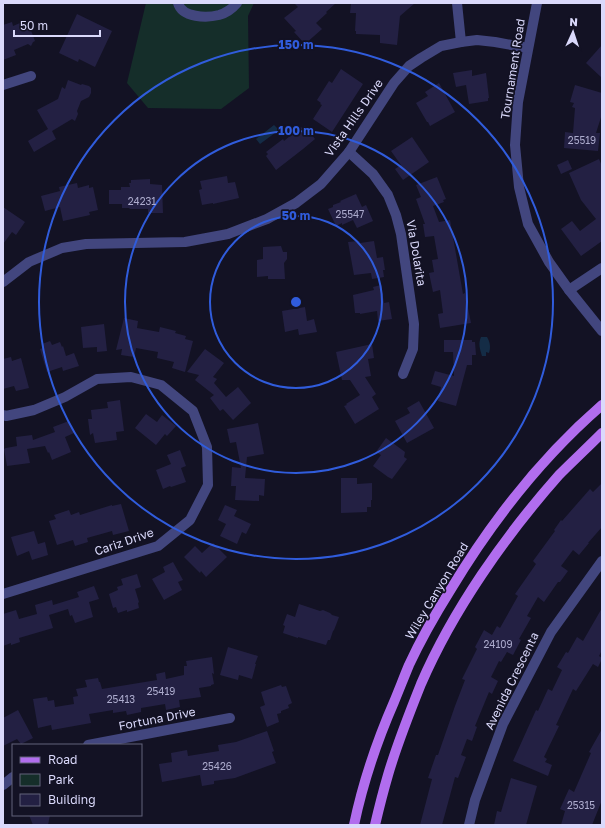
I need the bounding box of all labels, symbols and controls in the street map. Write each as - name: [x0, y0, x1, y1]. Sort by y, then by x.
- scale bar: [14, 12, 100, 38]
- north arrow: [553, 12, 593, 52]
- text: N: [569, 15, 578, 28]
- text: 50 m: [20, 18, 48, 33]
- street label: Tournament Road: [497, 18, 528, 120]
- text: 150 m: [279, 37, 313, 52]
- street label: Vista Hills Drive: [321, 76, 386, 159]
- text: 100 m: [278, 123, 314, 138]
- house number: 25519: [568, 134, 596, 146]
- house number: 24231: [128, 195, 156, 207]
- text: 50 m: [282, 208, 310, 223]
- house number: 25547: [336, 208, 364, 220]
- street label: Via Dolarita: [403, 219, 430, 287]
- centre of rings: [289, 295, 303, 309]
- street label: Cariz Drive: [92, 524, 155, 559]
- street label: Wiley Canyon Road: [402, 540, 471, 642]
- street label: Avenida Crescenta: [481, 629, 542, 732]
- house number: 24109: [484, 638, 513, 650]
- house number: 25419: [147, 685, 175, 697]
- house number: 25413: [107, 693, 135, 705]
- street label: Fortuna Drive: [117, 704, 197, 733]
- legend: [12, 744, 142, 816]
- text: Road: [48, 752, 77, 767]
- house number: 25426: [202, 760, 232, 772]
- text: Park: [48, 772, 74, 787]
- text: Building: [48, 792, 96, 807]
- house number: 25315: [567, 799, 595, 811]

